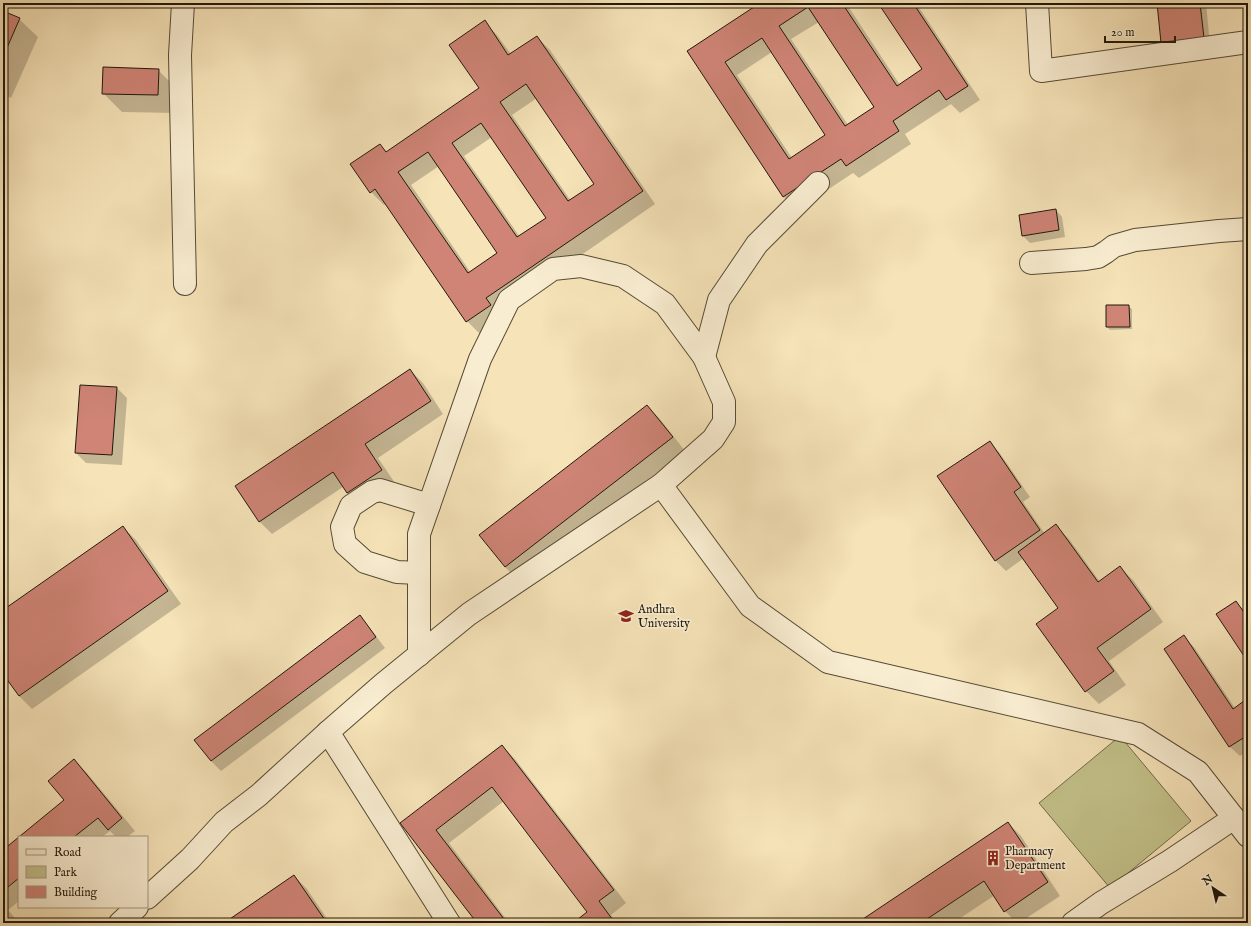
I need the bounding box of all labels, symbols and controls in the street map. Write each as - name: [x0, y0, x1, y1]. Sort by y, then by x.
- scale bar: [1105, 18, 1175, 44]
- text: 20 m: [1111, 25, 1134, 40]
- place label: Andhra University: [637, 602, 690, 631]
- school or university icon: Andhra University: [617, 607, 635, 625]
- legend: [18, 836, 148, 908]
- place label: Pharmacy Department: [1005, 844, 1066, 874]
- text: Road: [54, 845, 82, 860]
- building icon: Pharmacy Department: [984, 849, 1002, 867]
- text: Park: [54, 865, 77, 880]
- north arrow: [1193, 868, 1233, 908]
- text: N: [1199, 872, 1216, 890]
- text: Building: [54, 885, 98, 900]

